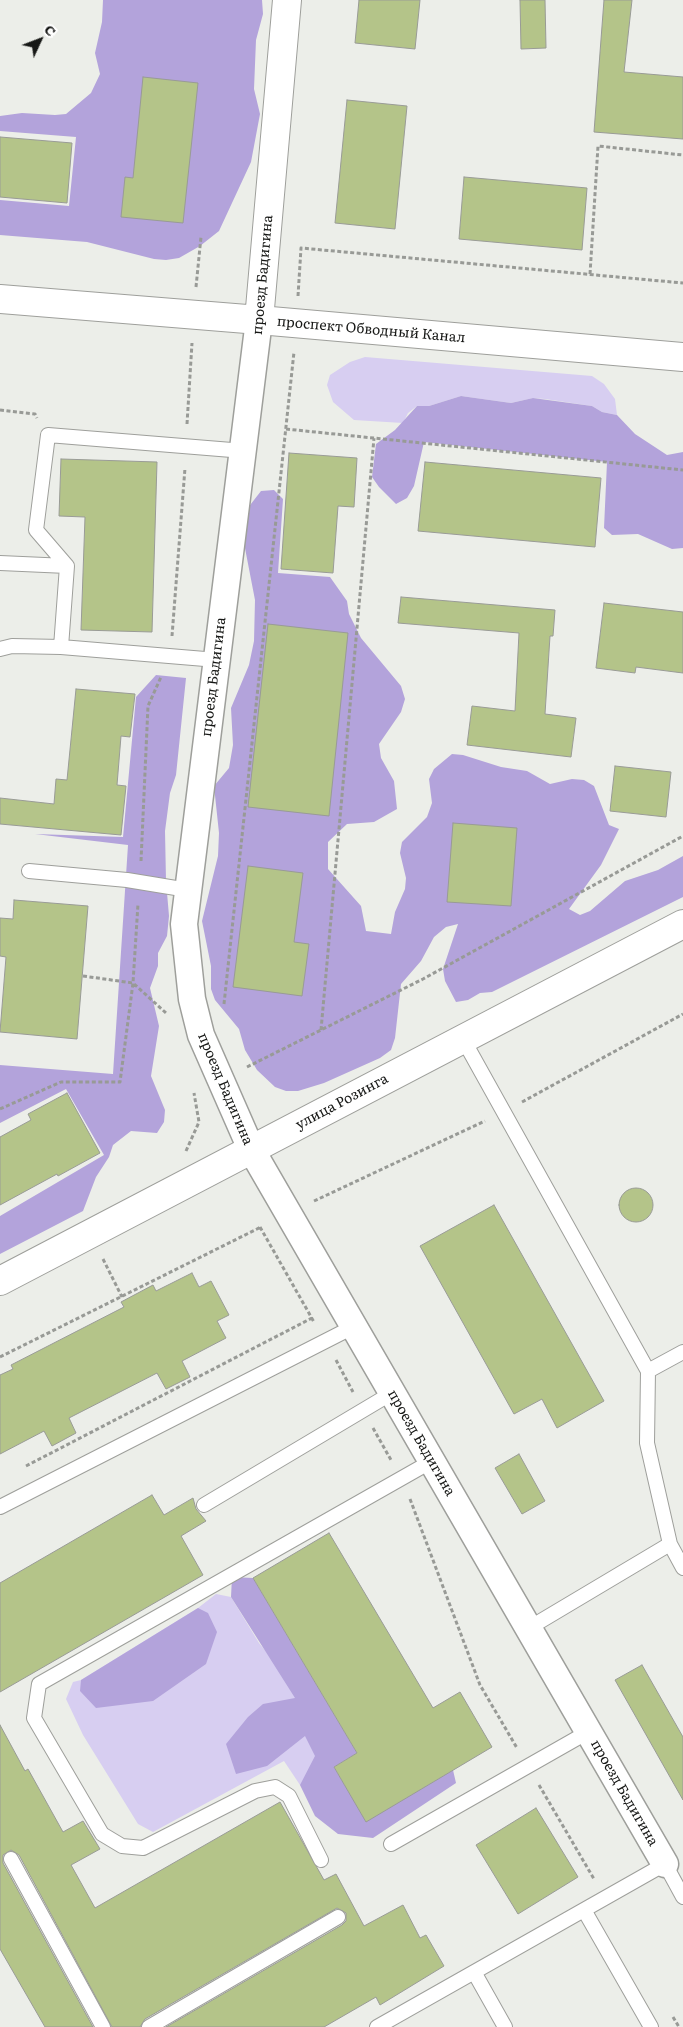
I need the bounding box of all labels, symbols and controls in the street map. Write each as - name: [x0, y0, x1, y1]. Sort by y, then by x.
- north arrow: [15, 15, 65, 65]
- text: С: [40, 19, 62, 40]
- street label: проезд Бадигина: [249, 214, 277, 336]
- street label: проспект Обводный Канал: [276, 313, 466, 347]
- street label: проезд Бадигина: [198, 616, 230, 738]
- street label: проезд Бадигина: [194, 1030, 256, 1148]
- street label: улица Розинга: [293, 1071, 391, 1133]
- street label: проезд Бадигина: [384, 1387, 458, 1499]
- street label: проезд Бадигина: [587, 1737, 661, 1849]

